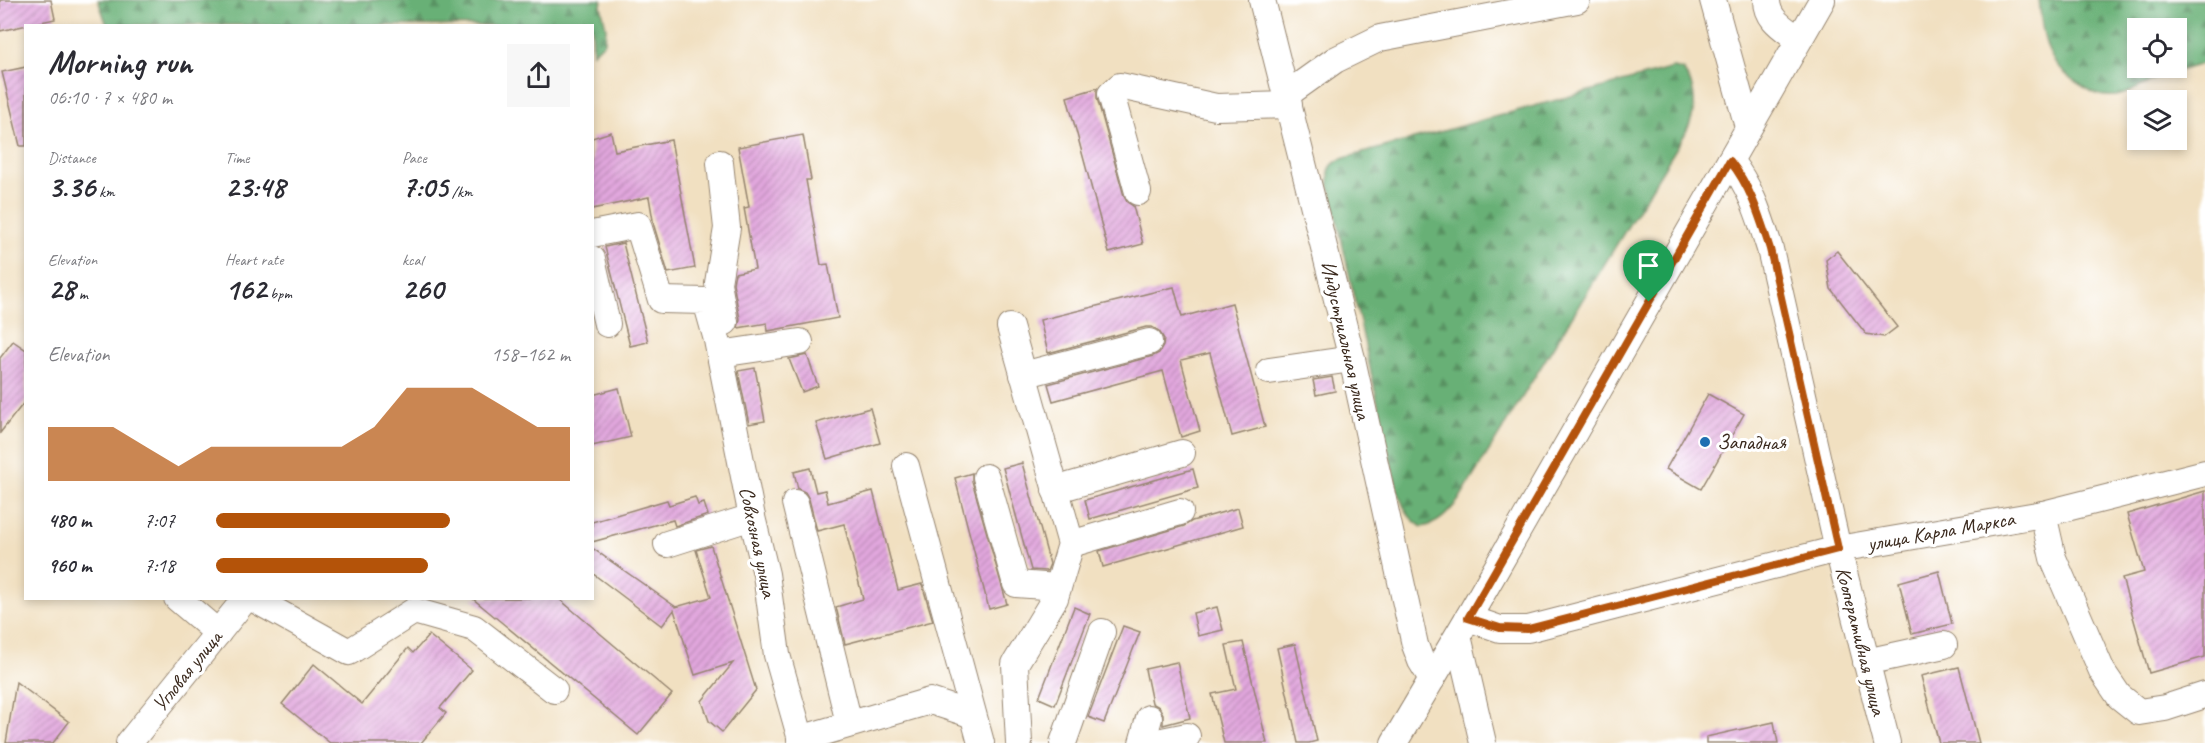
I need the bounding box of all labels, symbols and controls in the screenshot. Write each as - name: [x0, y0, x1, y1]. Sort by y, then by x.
- map controls: [2127, 18, 2187, 150]
- button: locate: [2127, 18, 2187, 78]
- text: Morning run: [48, 41, 192, 83]
- button: share: [507, 44, 570, 107]
- text: 06:10 · 7 × 480 m: [48, 85, 172, 110]
- button: layers: [2127, 90, 2187, 150]
- text: Distance: [48, 148, 96, 168]
- text: Time: [225, 148, 249, 168]
- text: Pace: [402, 148, 427, 168]
- text: 3.36: [48, 168, 95, 206]
- text: 23:48: [225, 168, 285, 206]
- text: 7:05: [402, 168, 448, 206]
- text: km: [95, 182, 115, 202]
- text: /km: [448, 182, 473, 202]
- pin: [1623, 240, 1674, 302]
- icon: arrive: [1632, 249, 1665, 282]
- text: Elevation: [48, 250, 97, 270]
- text: Heart rate: [225, 250, 283, 270]
- text: kcal: [402, 250, 423, 270]
- street label: Индустриальная улица: [1315, 258, 1377, 423]
- text: 28: [48, 270, 75, 308]
- text: 162: [225, 270, 266, 308]
- text: 260: [402, 270, 443, 308]
- text: m: [75, 284, 88, 304]
- text: bpm: [266, 284, 292, 304]
- text: Elevation: [48, 342, 110, 367]
- text: 158–162 m: [491, 342, 570, 367]
- place label: Западная: [1717, 429, 1787, 455]
- marker: Западная: [1698, 435, 1712, 449]
- street label: Совхозная улица: [734, 484, 783, 601]
- street label: улица Карла Маркса: [1863, 505, 2018, 557]
- text: 480 m: [48, 508, 91, 533]
- text: 7:07: [144, 508, 175, 533]
- text: 960 m: [48, 553, 91, 578]
- text: 7:18: [144, 553, 175, 578]
- street label: Кооперативная улица: [1830, 564, 1892, 720]
- street label: Угловая улица: [147, 623, 229, 717]

